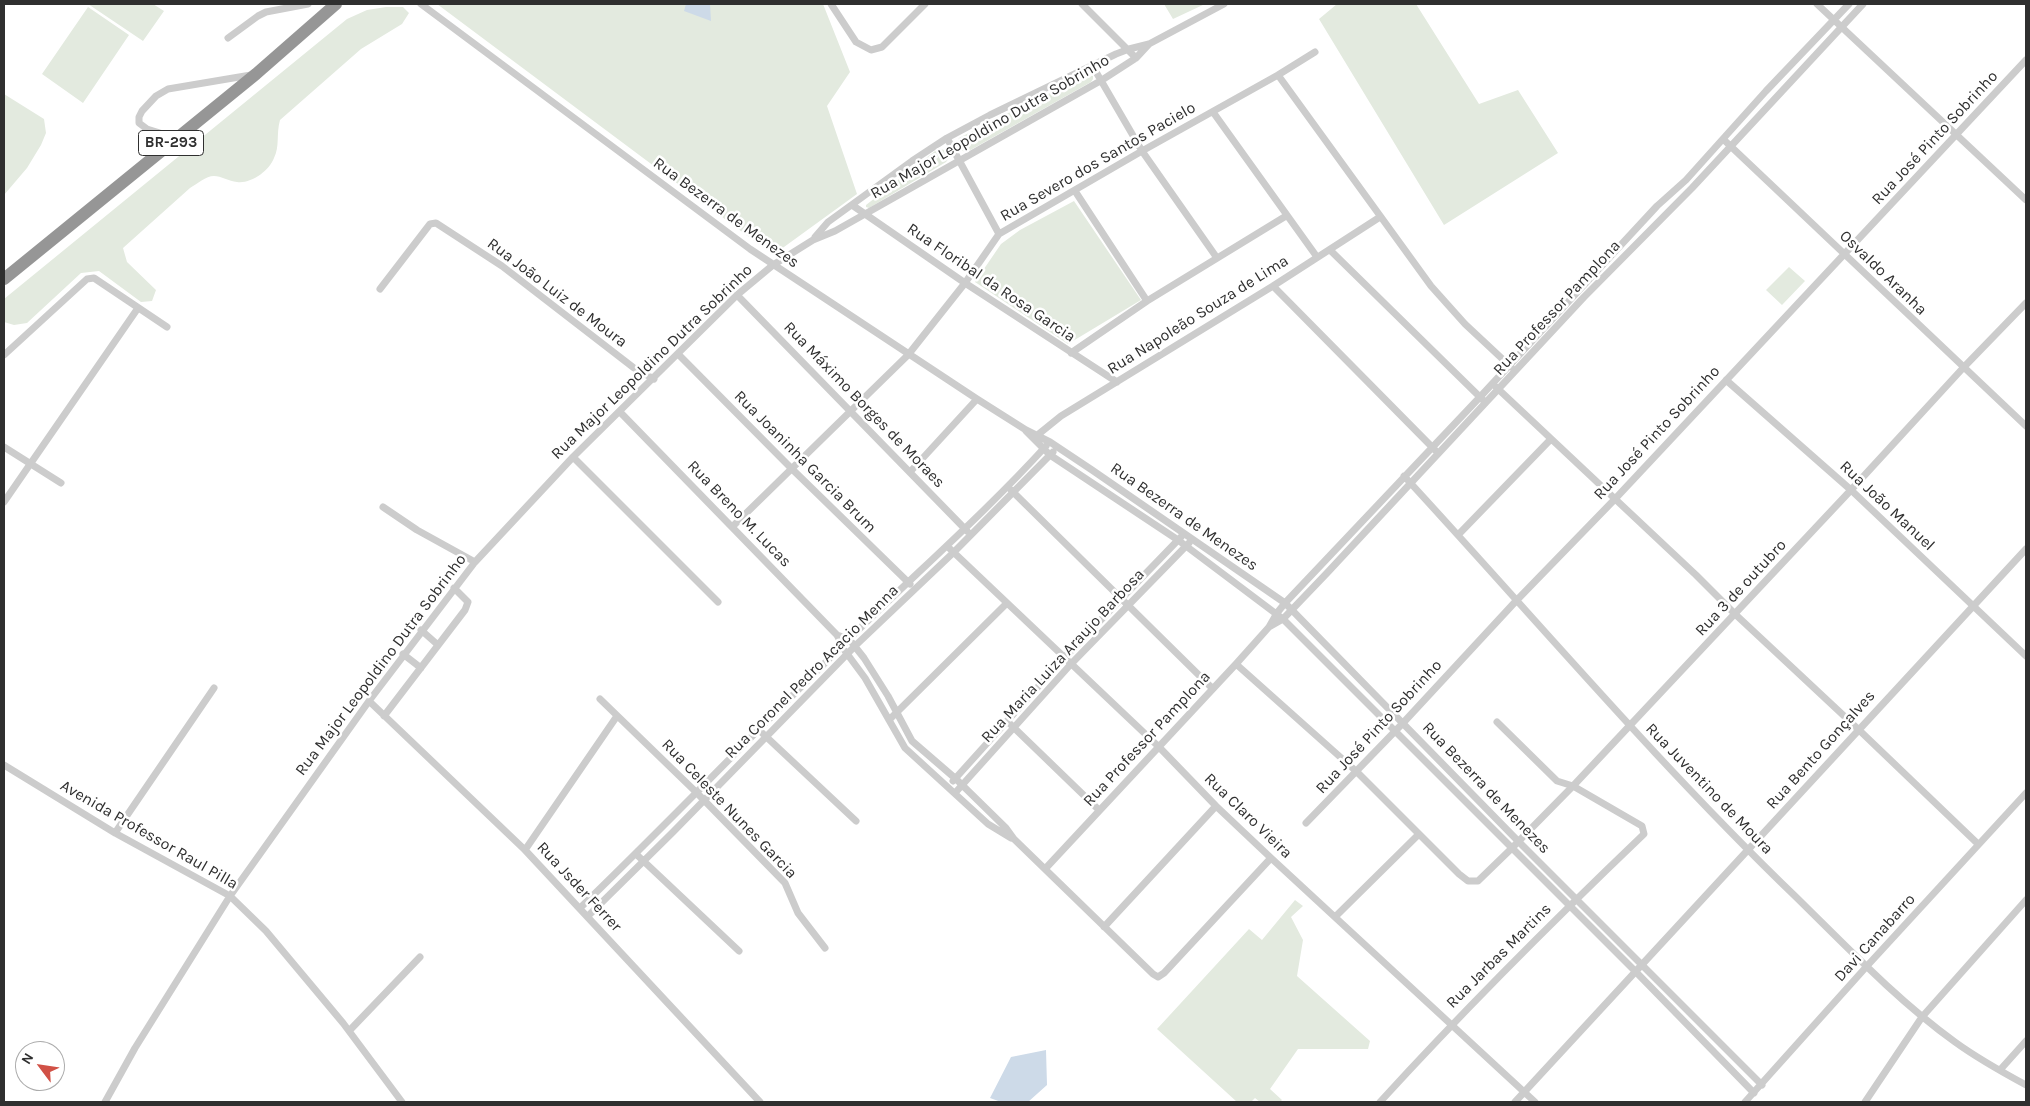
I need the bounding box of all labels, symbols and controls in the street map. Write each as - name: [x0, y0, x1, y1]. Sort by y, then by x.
- street label: Rua Major Leopoldino Dutra Sobrinho: [867, 51, 1113, 203]
- street label: Rua José Pinto Sobrinho: [1868, 67, 2002, 209]
- street label: Rua Severo dos Santos Pacielo: [997, 98, 1199, 226]
- road number: BR-293: [138, 130, 204, 156]
- street label: Rua Bezerra de Menezes: [649, 154, 803, 272]
- street label: Rua Floribal da Rosa Garcia: [903, 219, 1079, 347]
- street label: Osvaldo Aranha: [1835, 227, 1931, 319]
- street label: Rua João Luiz de Moura: [483, 234, 631, 352]
- street label: Rua Professor Pamplona: [1489, 236, 1625, 380]
- street label: Rua Napoleão Souza de Lima: [1104, 251, 1292, 379]
- street label: Rua Major Leopoldino Dutra Sobrinho: [547, 260, 757, 464]
- street label: Rua Máximo Borges de Moraes: [779, 318, 949, 492]
- street label: Rua José Pinto Sobrinho: [1590, 362, 1724, 504]
- street label: Rua Joaninha Garcia Brum: [730, 387, 880, 537]
- street label: Rua Breno M. Lucas: [683, 457, 795, 571]
- street label: Rua João Manuel: [1835, 457, 1939, 555]
- street label: Rua Bezerra de Menezes: [1107, 459, 1261, 575]
- street label: Rua 3 de outubro: [1691, 536, 1791, 640]
- street label: Rua Major Leopoldino Dutra Sobrinho: [291, 550, 471, 780]
- street label: Rua Maria Luiza Araujo Barbosa: [977, 565, 1149, 747]
- street label: Rua Coronel Pedro Acacio Menna: [721, 581, 903, 763]
- street label: Rua José Pinto Sobrinho: [1312, 656, 1446, 798]
- street label: Rua Professor Pamplona: [1079, 667, 1215, 811]
- street label: Rua Bento Gonçalves: [1763, 687, 1879, 813]
- street label: Rua Bezerra de Menezes: [1418, 718, 1554, 858]
- street label: Rua Juventino de Moura: [1641, 719, 1777, 859]
- street label: Rua Celeste Nunes Garcia: [657, 735, 801, 883]
- street label: Rua Claro Vieira: [1200, 769, 1296, 863]
- street label: Avenida Professor Raul Pilla: [57, 776, 241, 894]
- street label: Rua Jsder Ferrer: [532, 838, 626, 936]
- street label: Davi Canabarro: [1831, 890, 1919, 986]
- street label: Rua Jarbas Martins: [1442, 899, 1556, 1013]
- north arrow: [15, 1041, 65, 1091]
- text: N: [18, 1050, 37, 1067]

